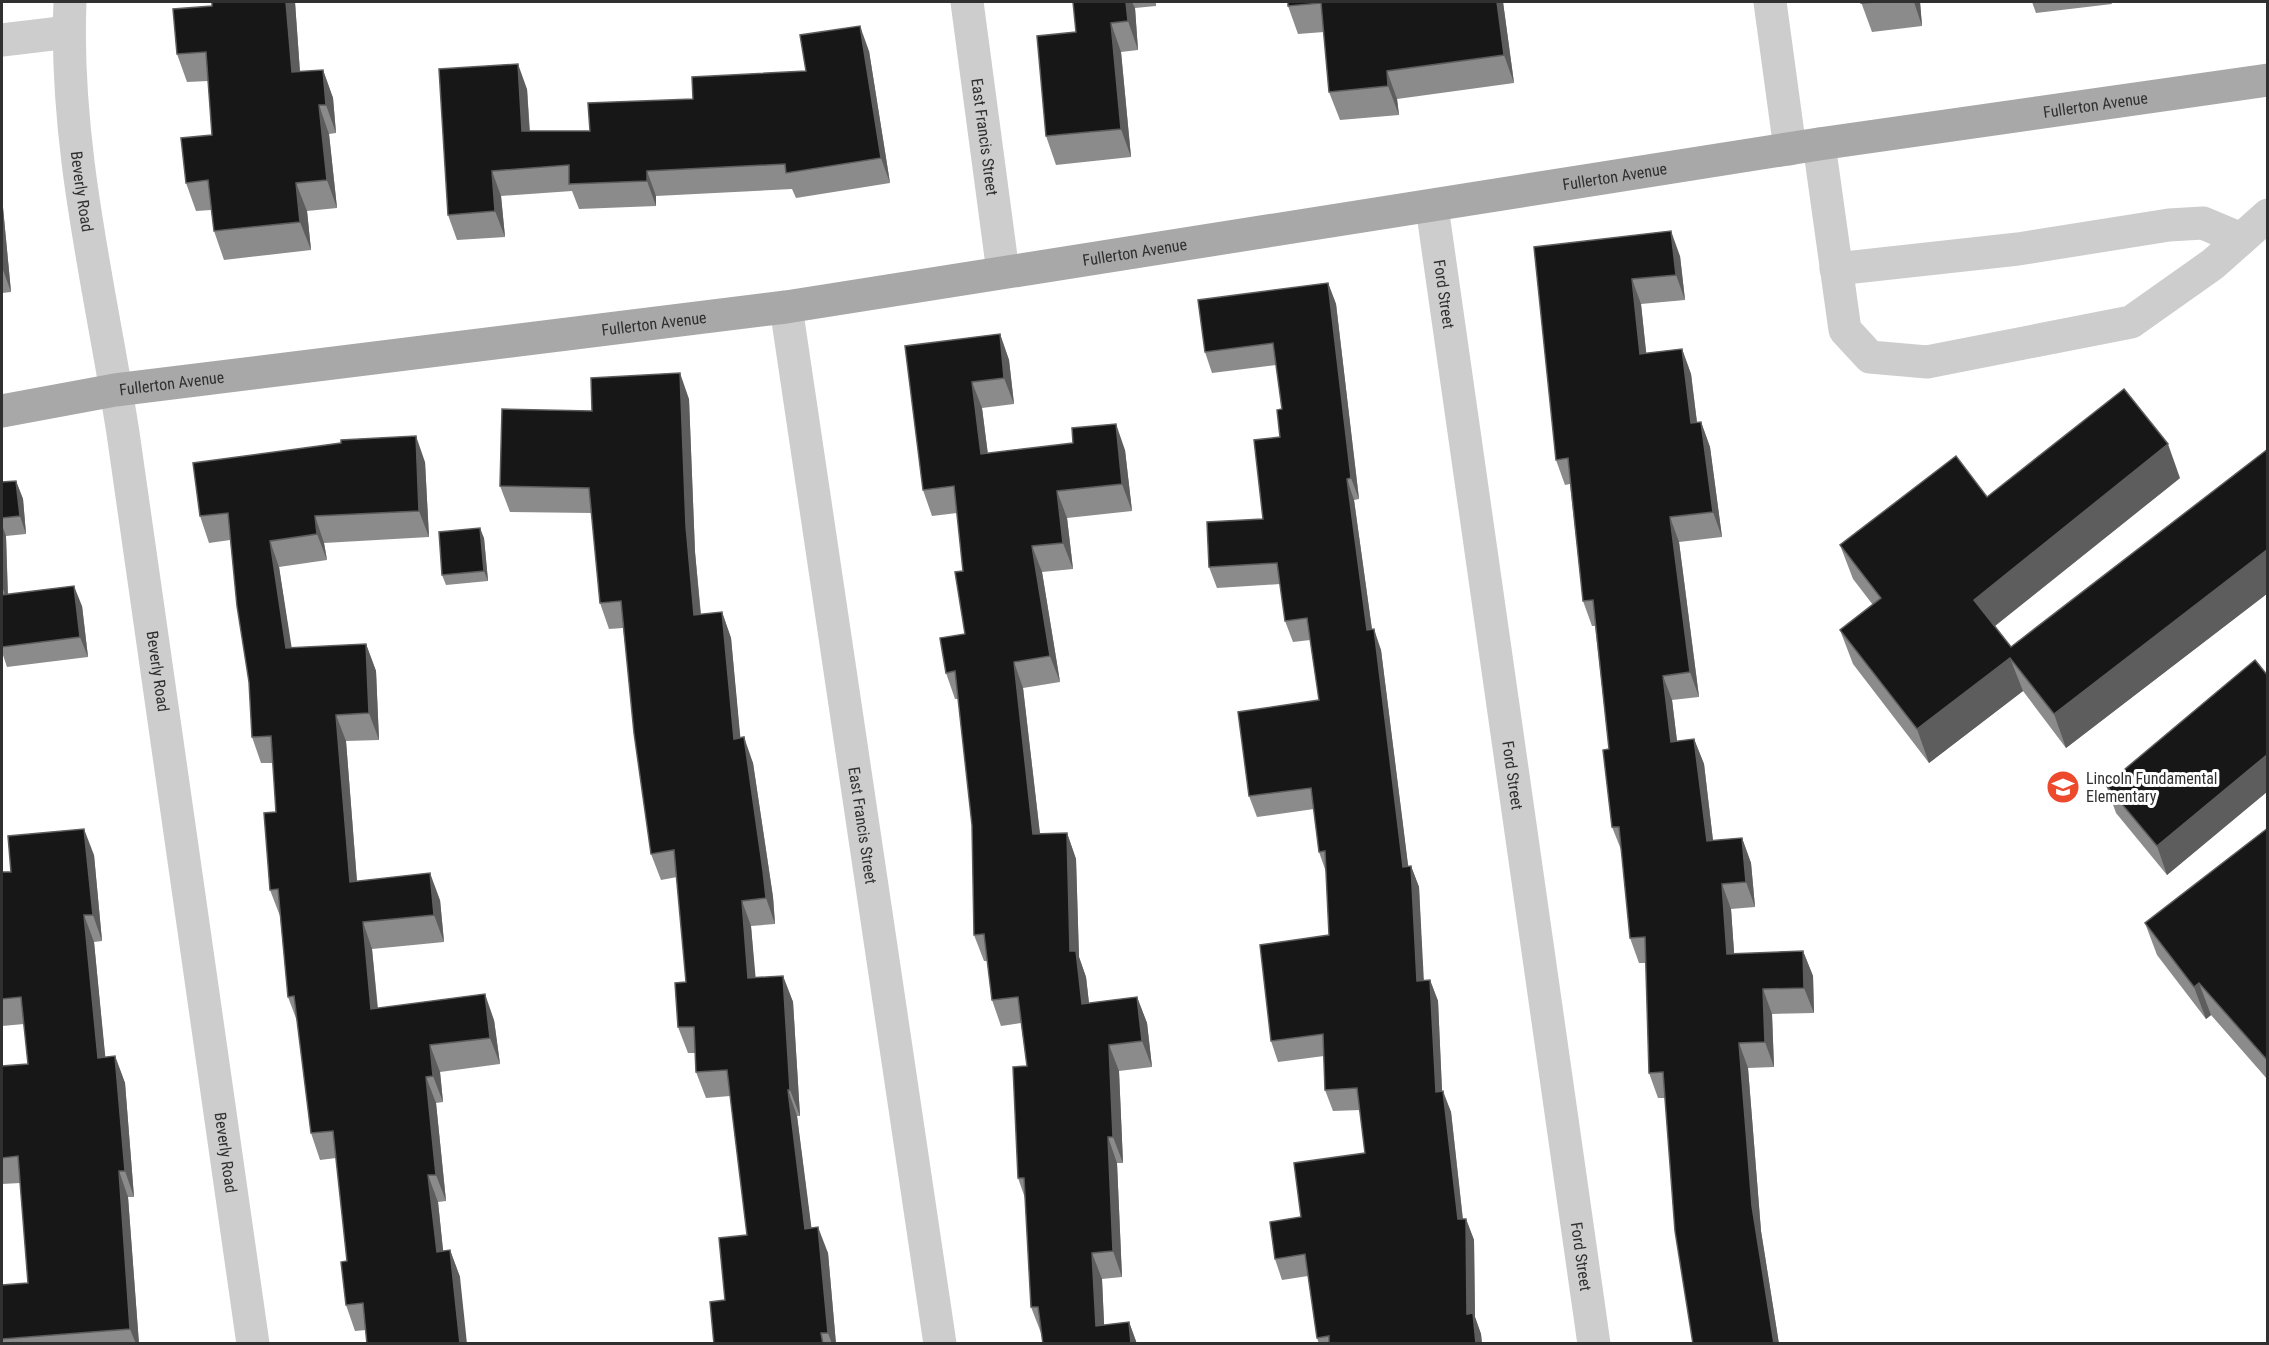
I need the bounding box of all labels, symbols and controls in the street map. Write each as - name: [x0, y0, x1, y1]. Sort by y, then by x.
- street label: East Francis Street: [967, 77, 1002, 197]
- street label: Fullerton Avenue: [2042, 88, 2149, 122]
- street label: Beverly Road: [67, 150, 97, 233]
- street label: Fullerton Avenue: [1561, 159, 1668, 194]
- street label: Fullerton Avenue: [1081, 235, 1188, 270]
- street label: Ford Street: [1430, 258, 1458, 330]
- street label: Fullerton Avenue: [601, 308, 708, 340]
- street label: Fullerton Avenue: [118, 368, 225, 399]
- street label: Beverly Road: [143, 630, 173, 713]
- street label: Ford Street: [1498, 740, 1527, 811]
- street label: East Francis Street: [844, 765, 881, 886]
- school or university icon: Lincoln Fundamental Elementary: [2045, 769, 2081, 805]
- place label: Lincoln Fundamental Elementary: [2086, 769, 2218, 806]
- street label: Beverly Road: [211, 1111, 241, 1194]
- street label: Ford Street: [1567, 1221, 1595, 1292]

